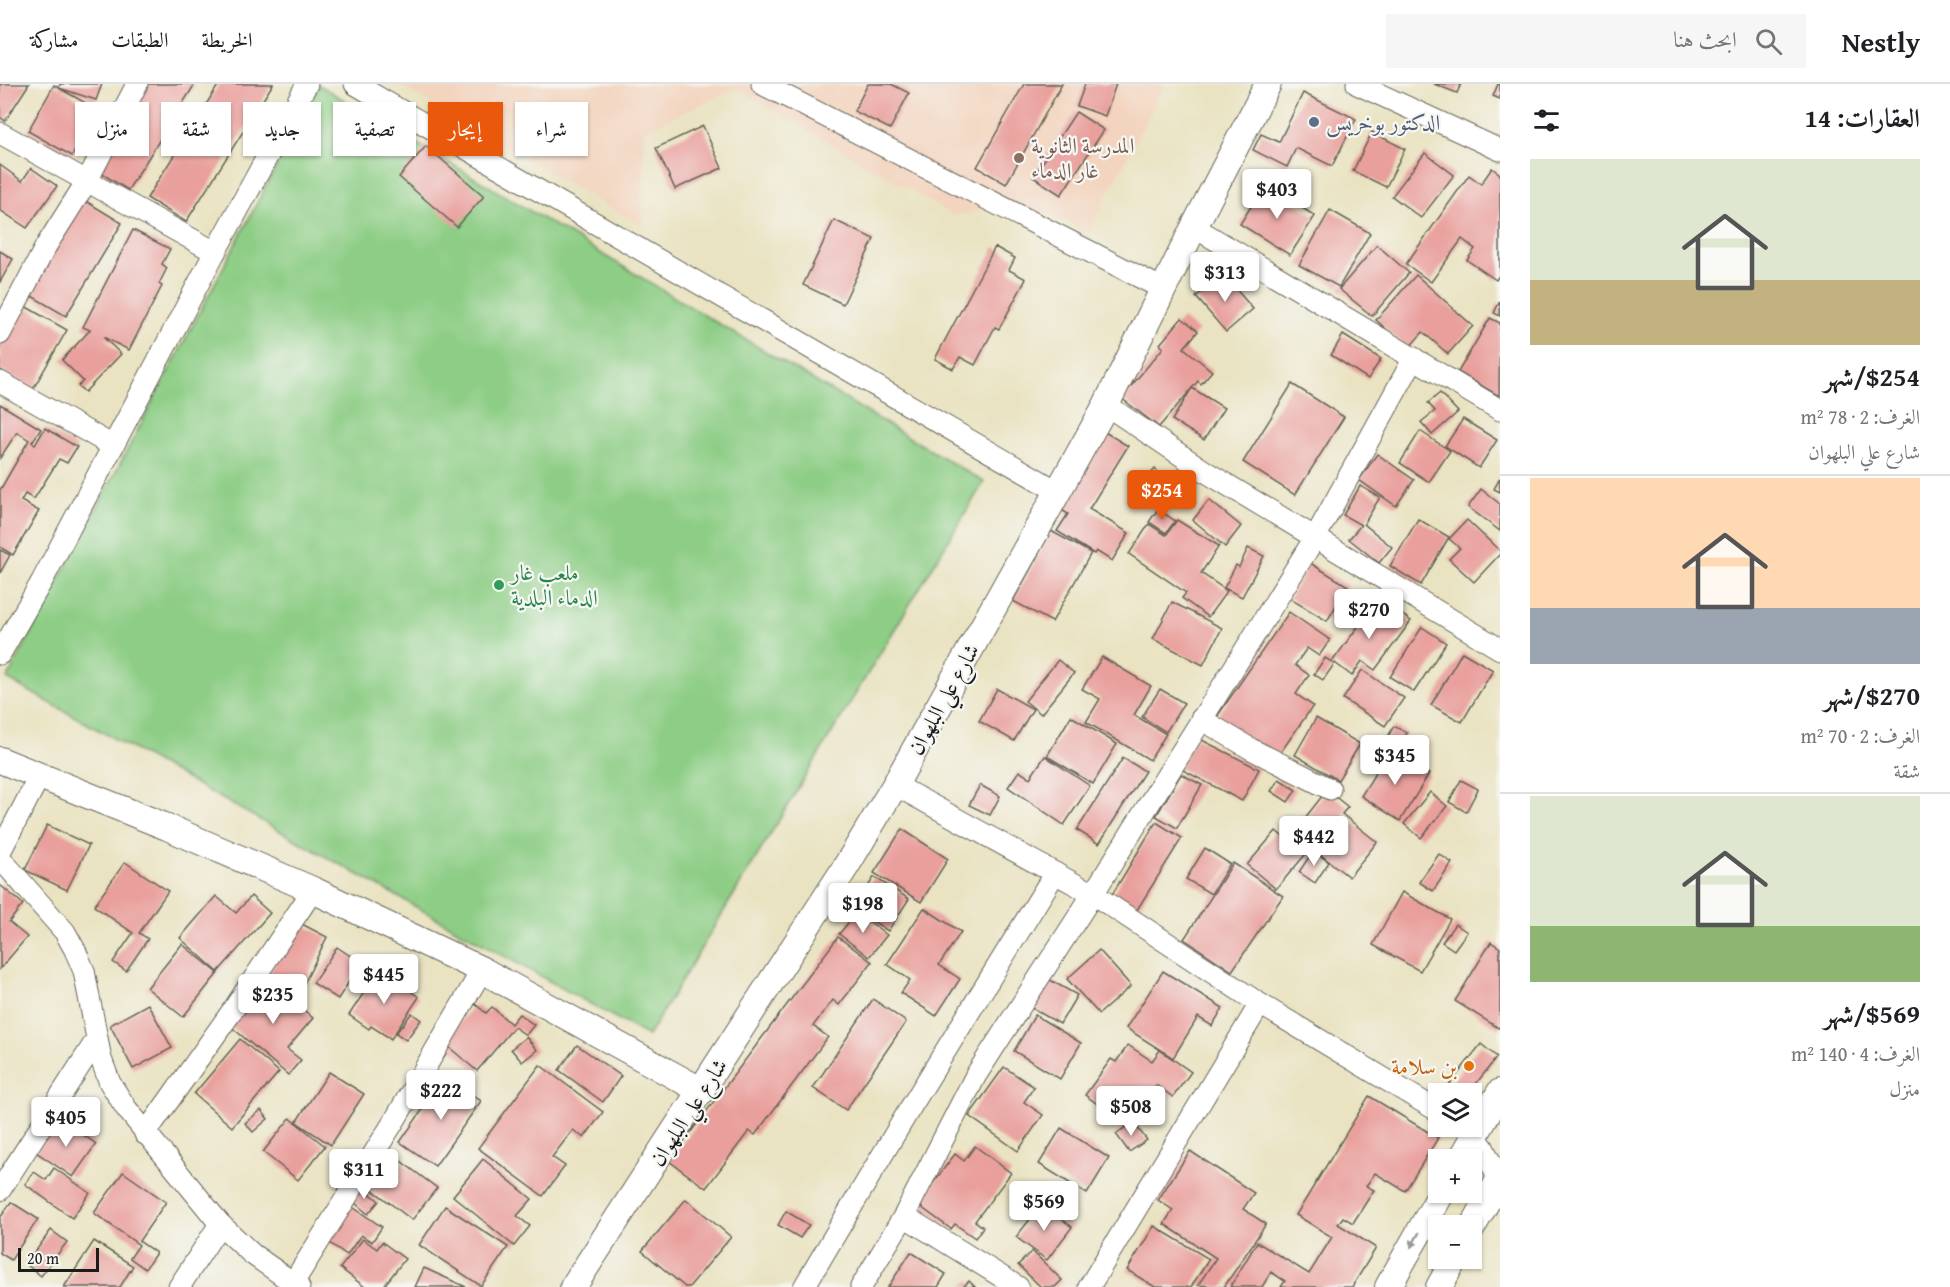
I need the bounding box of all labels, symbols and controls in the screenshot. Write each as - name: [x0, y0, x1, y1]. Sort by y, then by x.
- search box: [1386, 14, 1806, 68]
- text: Nestly: [1842, 21, 1920, 62]
- text: ابحث هنا: [1673, 23, 1737, 55]
- text: مشاركة: [30, 24, 78, 55]
- text: الطبقات: [111, 24, 168, 55]
- text: الخريطة: [201, 24, 253, 55]
- icon: search: [1752, 25, 1785, 58]
- text: العقارات: 14: [1804, 98, 1920, 137]
- chip: منزل: [75, 102, 149, 156]
- chip: شقة: [161, 102, 231, 156]
- chip: جديد: [243, 102, 321, 156]
- chip: تصفية: [333, 102, 416, 156]
- chip: إيجار: [428, 102, 503, 156]
- chip: شراء: [515, 102, 588, 156]
- icon: filters: [1530, 104, 1563, 137]
- place label: الدكتور بوخريس: [1326, 106, 1440, 138]
- marker: الدكتور بوخريس: [1307, 115, 1321, 129]
- place label: المدرسة الثانوية غار الدماء: [1031, 129, 1134, 186]
- marker: المدرسة الثانوية غار الدماء: [1012, 151, 1026, 165]
- pin: $403: [1241, 169, 1313, 220]
- text: $403: [1256, 174, 1298, 203]
- icon: home: [1671, 198, 1779, 306]
- pin: $313: [1189, 252, 1261, 303]
- text: $313: [1204, 257, 1246, 286]
- text: $254/شهر: [1824, 357, 1920, 396]
- text: الغرف: 2 · 78 m²: [1801, 402, 1920, 431]
- text: شارع علي البلهوان: [1808, 437, 1920, 466]
- pin: $254: [1126, 470, 1198, 521]
- text: $254: [1141, 475, 1183, 504]
- icon: home: [1671, 517, 1779, 625]
- place label: ملعب غار الدماء البلدية: [509, 556, 598, 613]
- marker: ملعب غار الدماء البلدية: [492, 578, 506, 592]
- pin: $270: [1333, 589, 1405, 640]
- text: $270: [1348, 594, 1390, 623]
- street label: شارع علي البلهوان: [899, 637, 992, 763]
- text: $270/شهر: [1824, 676, 1920, 715]
- text: الغرف: 2 · 70 m²: [1801, 721, 1920, 750]
- pin: $345: [1359, 735, 1431, 786]
- text: $345: [1374, 740, 1416, 769]
- text: شقة: [1894, 756, 1920, 785]
- pin: $442: [1278, 816, 1350, 867]
- text: $442: [1293, 821, 1335, 850]
- icon: home: [1671, 835, 1779, 943]
- pin: $198: [827, 883, 899, 934]
- text: $198: [842, 888, 884, 917]
- pin: $445: [348, 954, 420, 1005]
- text: $445: [363, 959, 405, 988]
- pin: $235: [237, 974, 309, 1025]
- text: $235: [252, 979, 294, 1008]
- text: $569/شهر: [1824, 994, 1920, 1033]
- text: الغرف: 4 · 140 m²: [1791, 1039, 1920, 1068]
- place label: بن سلامة: [1391, 1050, 1457, 1082]
- street label: شارع علي البلهوان: [641, 1052, 740, 1176]
- marker: بن سلامة: [1462, 1059, 1476, 1073]
- pin: $222: [405, 1070, 477, 1121]
- text: منزل: [1889, 1074, 1920, 1103]
- text: $222: [420, 1075, 462, 1104]
- map controls: [1428, 1083, 1482, 1269]
- button: layers: [1428, 1083, 1482, 1137]
- pin: $508: [1095, 1086, 1167, 1137]
- text: $508: [1110, 1091, 1152, 1120]
- pin: $405: [30, 1097, 102, 1148]
- text: $405: [45, 1102, 87, 1131]
- pin: $311: [328, 1149, 400, 1200]
- button: +: [1428, 1149, 1482, 1203]
- text: $311: [343, 1154, 385, 1183]
- pin: $569: [1008, 1181, 1080, 1232]
- text: $569: [1023, 1186, 1065, 1215]
- button: −: [1428, 1215, 1482, 1269]
- one-way arrow: [1410, 1232, 1420, 1249]
- scale bar: [18, 1245, 99, 1272]
- text: 20 m: [27, 1246, 59, 1270]

